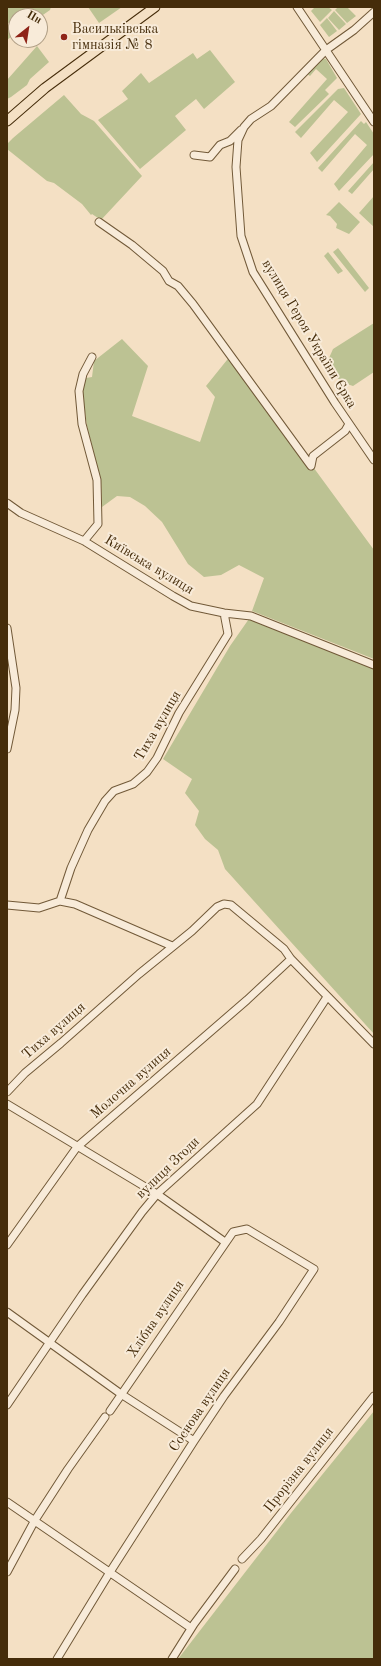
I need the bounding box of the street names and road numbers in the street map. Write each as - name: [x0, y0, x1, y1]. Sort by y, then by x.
- street label: вулиця Героя України Єрка: [258, 256, 360, 412]
- street label: Київська вулиця: [101, 532, 197, 598]
- street label: Тиха вулиця: [131, 688, 185, 764]
- street label: Тиха вулиця: [19, 999, 89, 1063]
- street label: Молочна вулиця: [87, 1044, 175, 1122]
- street label: вулиця Згоди: [133, 1134, 203, 1202]
- street label: Хлібна вулиця: [124, 1277, 188, 1361]
- street label: Соснова вулиця: [166, 1365, 234, 1455]
- street label: Прорізна вулиця: [260, 1424, 338, 1516]

